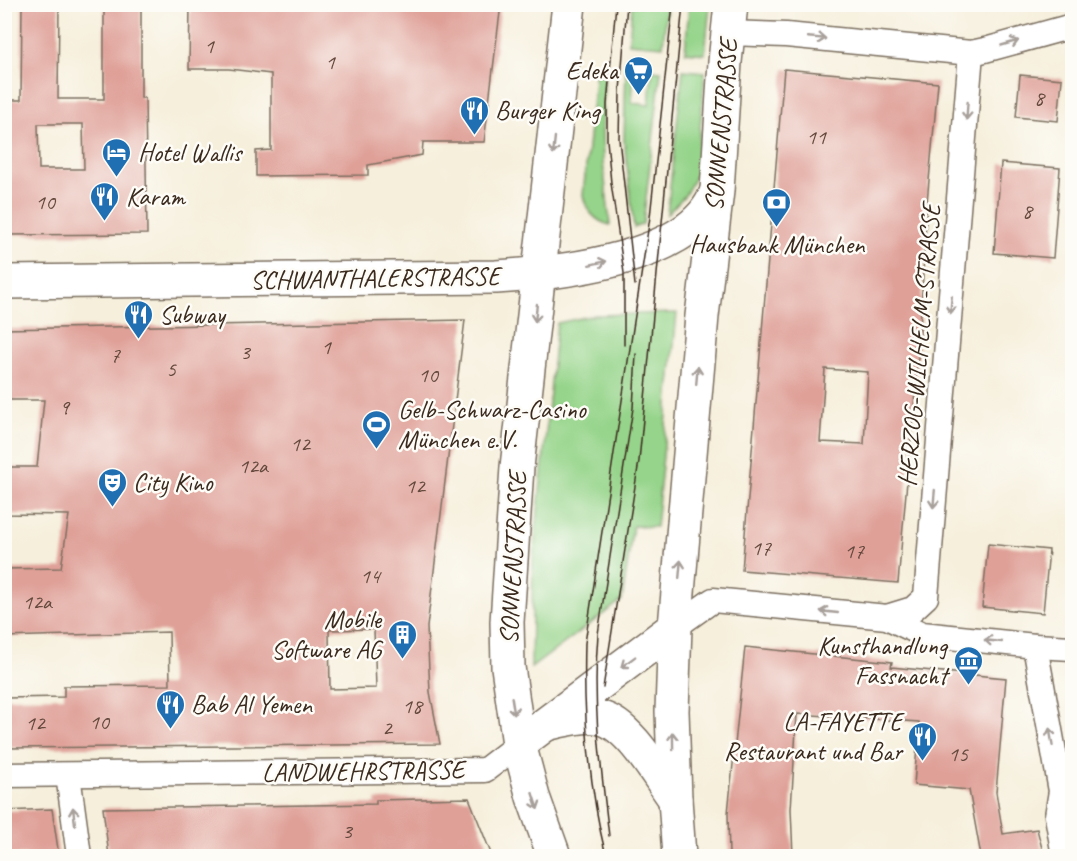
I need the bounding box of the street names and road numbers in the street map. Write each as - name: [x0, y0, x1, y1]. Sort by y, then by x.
- street label: SONNENSTRASSE: [697, 34, 745, 212]
- street label: HERZOG-WILHELM-STRASSE: [890, 199, 948, 488]
- street label: SCHWANTHALERSTRASSE: [250, 259, 504, 297]
- street label: SONNENSTRASSE: [492, 468, 534, 645]
- street label: LANDWEHRSTRASSE: [261, 753, 468, 789]

